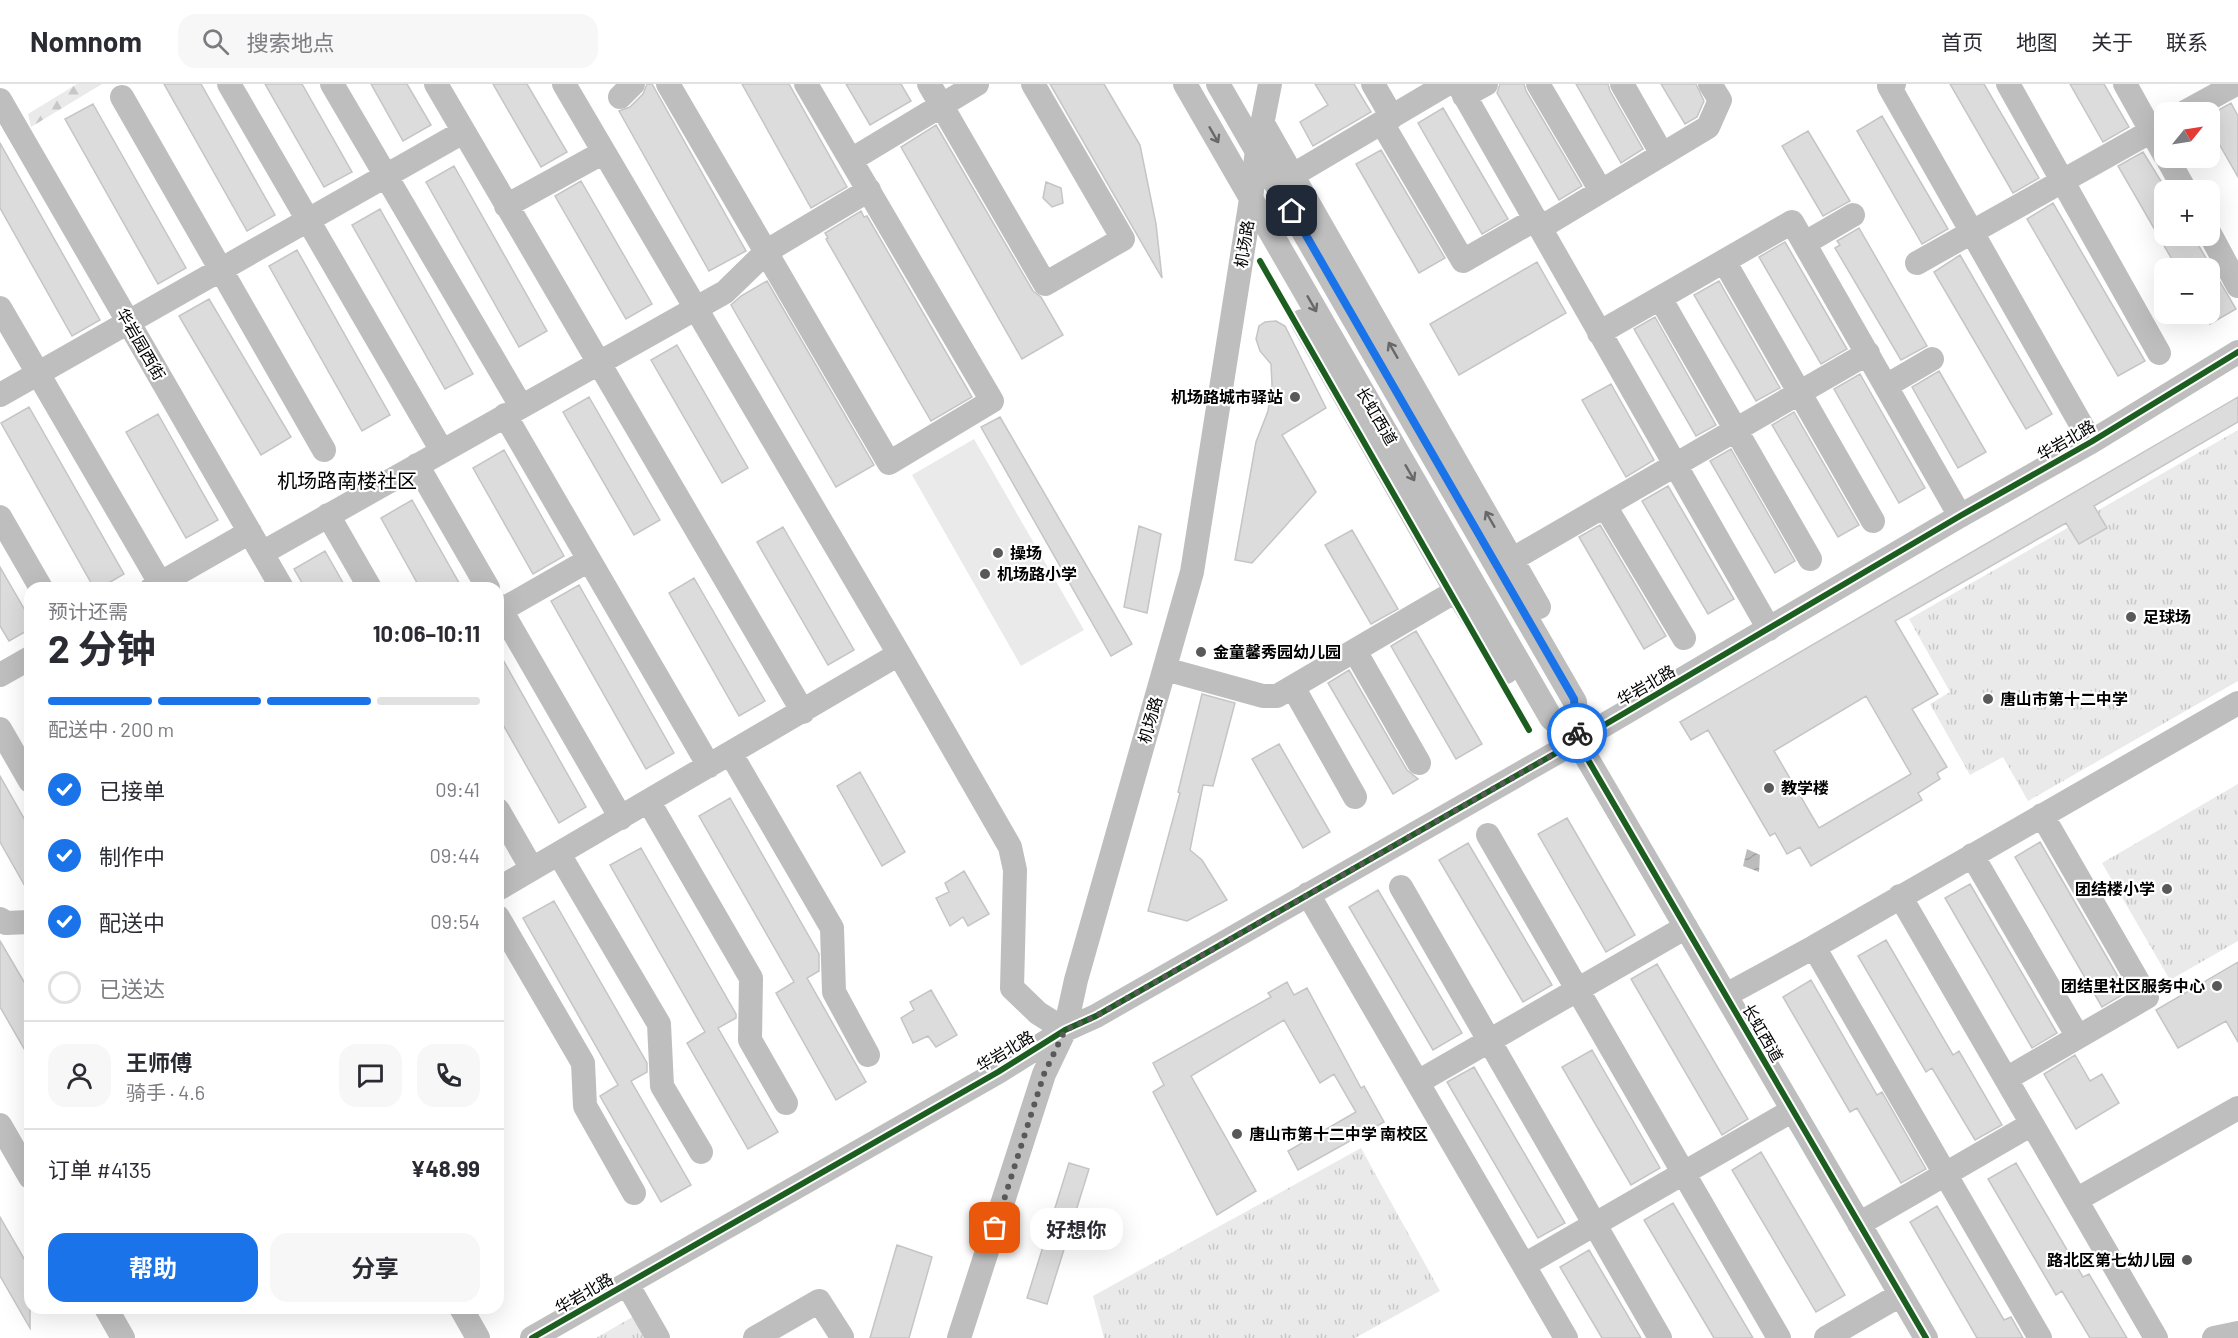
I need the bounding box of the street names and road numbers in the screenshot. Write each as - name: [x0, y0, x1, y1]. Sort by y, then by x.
- street label: 机场路: [1230, 219, 1257, 269]
- street label: 华岩园西街: [113, 304, 170, 383]
- street label: 长虹西道: [1353, 383, 1402, 448]
- street label: 华岩北路: [2033, 415, 2098, 464]
- street label: 华岩北路: [1613, 660, 1678, 709]
- street label: 机场路: [1134, 694, 1165, 746]
- street label: 长虹西道: [1739, 1000, 1788, 1065]
- street label: 华岩北路: [972, 1026, 1037, 1075]
- street label: 华岩北路: [551, 1268, 616, 1317]

